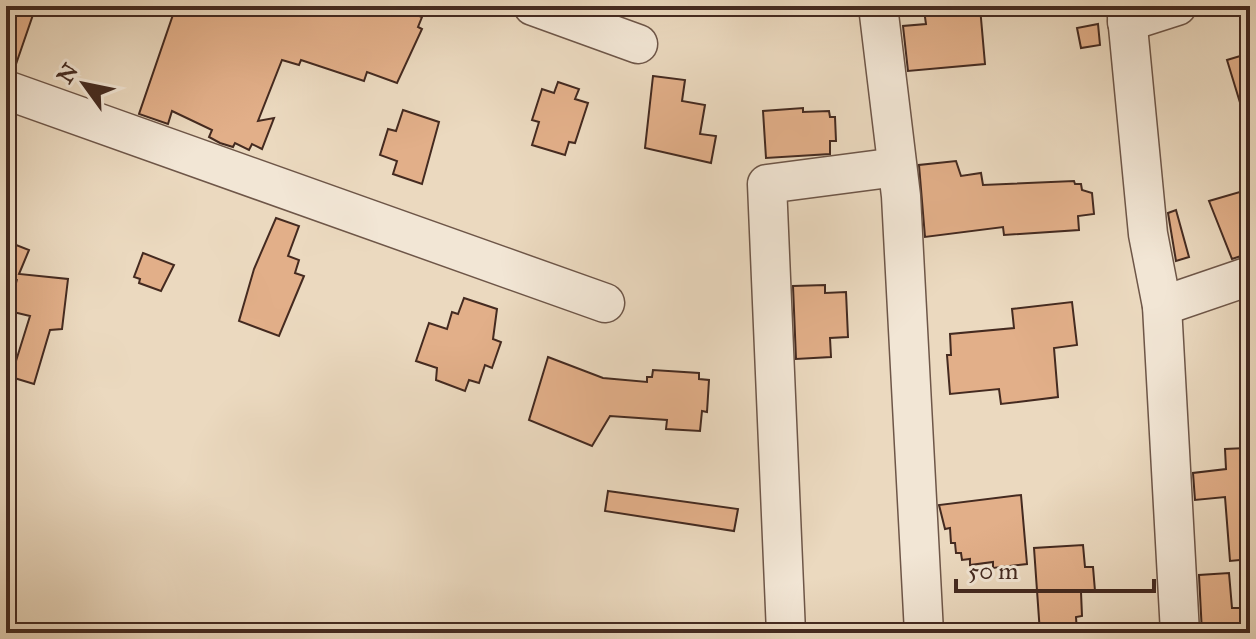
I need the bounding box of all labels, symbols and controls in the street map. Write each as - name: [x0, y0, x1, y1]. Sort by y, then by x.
- north arrow: [44, 44, 124, 124]
- text: N: [51, 58, 84, 89]
- scale bar: [956, 543, 1154, 593]
- text: 50 m: [968, 556, 1018, 586]

